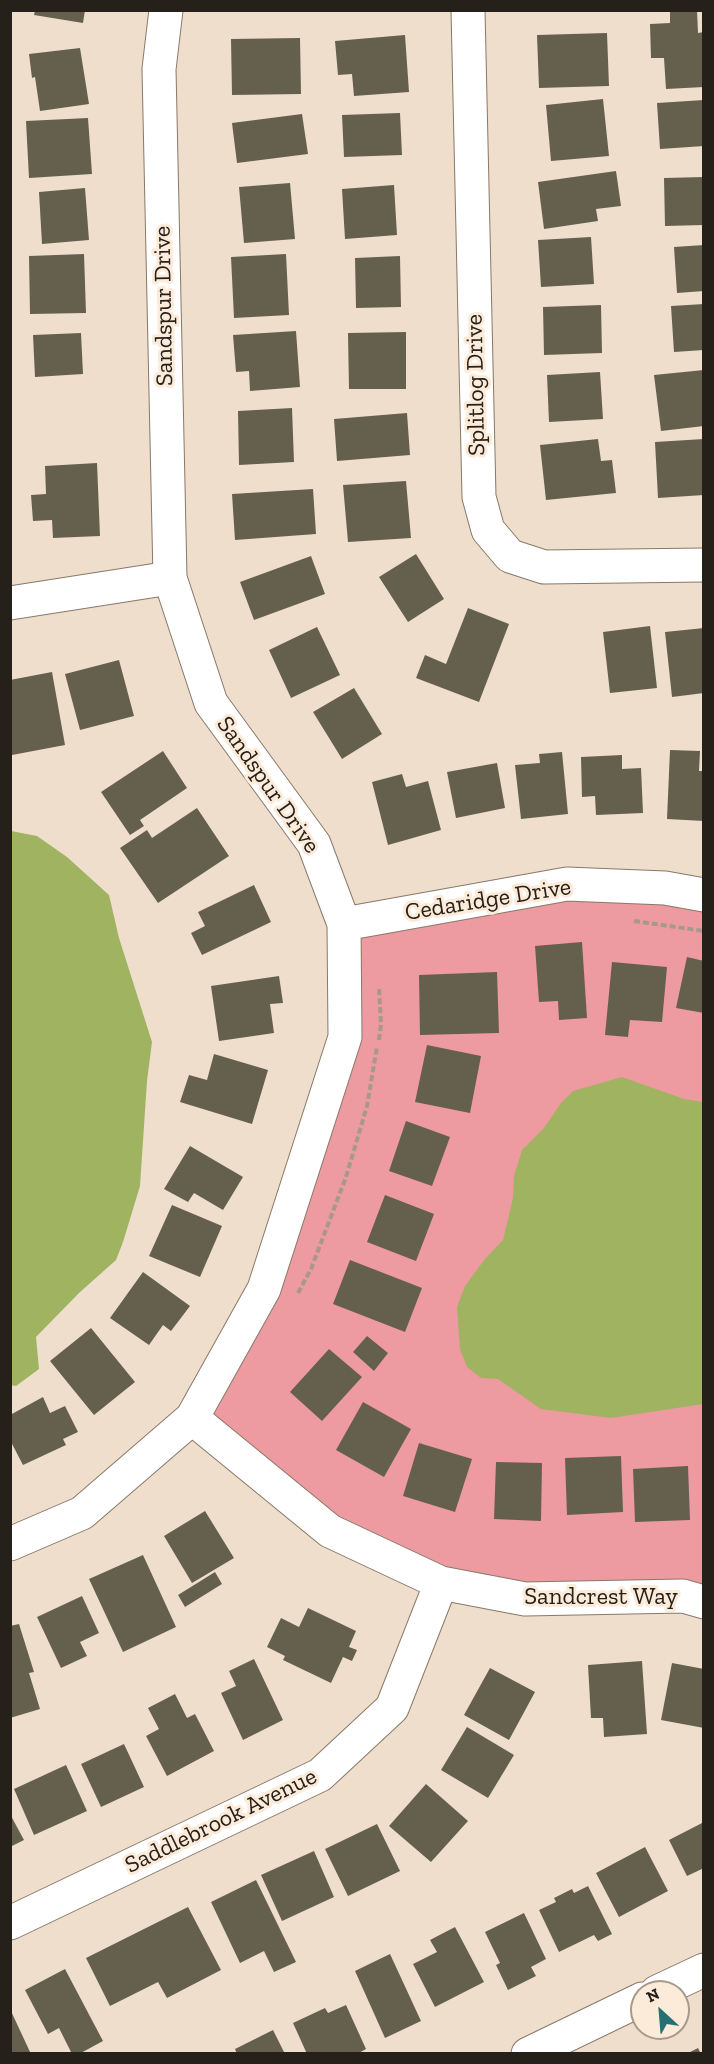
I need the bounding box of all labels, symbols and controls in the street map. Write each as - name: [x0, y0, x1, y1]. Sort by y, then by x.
- street label: Sandspur Drive: [148, 226, 180, 386]
- street label: Splitlog Drive: [460, 314, 492, 456]
- street label: Sandspur Drive: [210, 711, 326, 859]
- street label: Cedaridge Drive: [403, 873, 573, 927]
- street label: Sandcrest Way: [524, 1583, 678, 1611]
- street label: Saddlebrook Avenue: [120, 1762, 322, 1880]
- north arrow: [630, 1980, 690, 2040]
- text: N: [643, 1984, 662, 2006]

